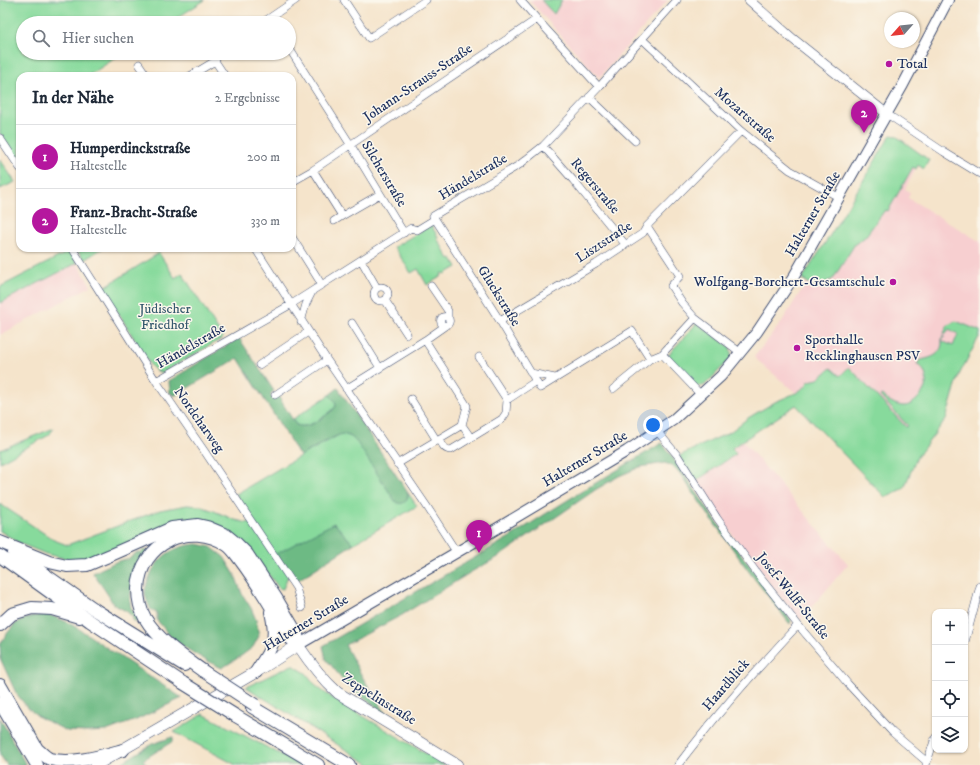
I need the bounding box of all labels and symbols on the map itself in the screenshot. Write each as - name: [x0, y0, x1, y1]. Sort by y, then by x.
- north arrow: [884, 12, 920, 48]
- street label: Johann-Strauss-Straße: [358, 40, 476, 127]
- place label: Total: [897, 55, 928, 73]
- marker: Total: [884, 59, 894, 69]
- street label: Mozartstraße: [711, 83, 780, 147]
- pin: 2: [851, 100, 877, 133]
- street label: Silcherstraße: [357, 138, 411, 211]
- street label: Händelstraße: [436, 149, 511, 204]
- street label: Regerstraße: [566, 154, 624, 218]
- street label: Halterner Straße: [781, 168, 845, 260]
- street label: Lisztstraße: [572, 217, 636, 267]
- street label: Gluckstraße: [473, 262, 525, 330]
- place label: Wolfgang-Borchert-Gesamtschule: [693, 273, 885, 291]
- marker: Wolfgang-Borchert-Gesamtschule: [888, 277, 898, 287]
- park label: Jüdischer Friedhof: [137, 300, 192, 334]
- street label: Händelstraße: [153, 319, 229, 373]
- place label: Sporthalle Recklinghausen PSV: [805, 331, 921, 365]
- marker: Sporthalle Recklinghausen PSV: [792, 343, 802, 353]
- street label: Nordcharweg: [170, 384, 228, 457]
- your location: [643, 415, 663, 435]
- street label: Halterner Straße: [539, 426, 631, 491]
- pin: 1: [466, 520, 492, 553]
- street label: Josef-Wulff-Straße: [751, 547, 834, 643]
- street label: Halterner Straße: [260, 590, 352, 655]
- street label: Haardblick: [699, 655, 754, 715]
- street label: Zeppelinstraße: [338, 669, 420, 729]

